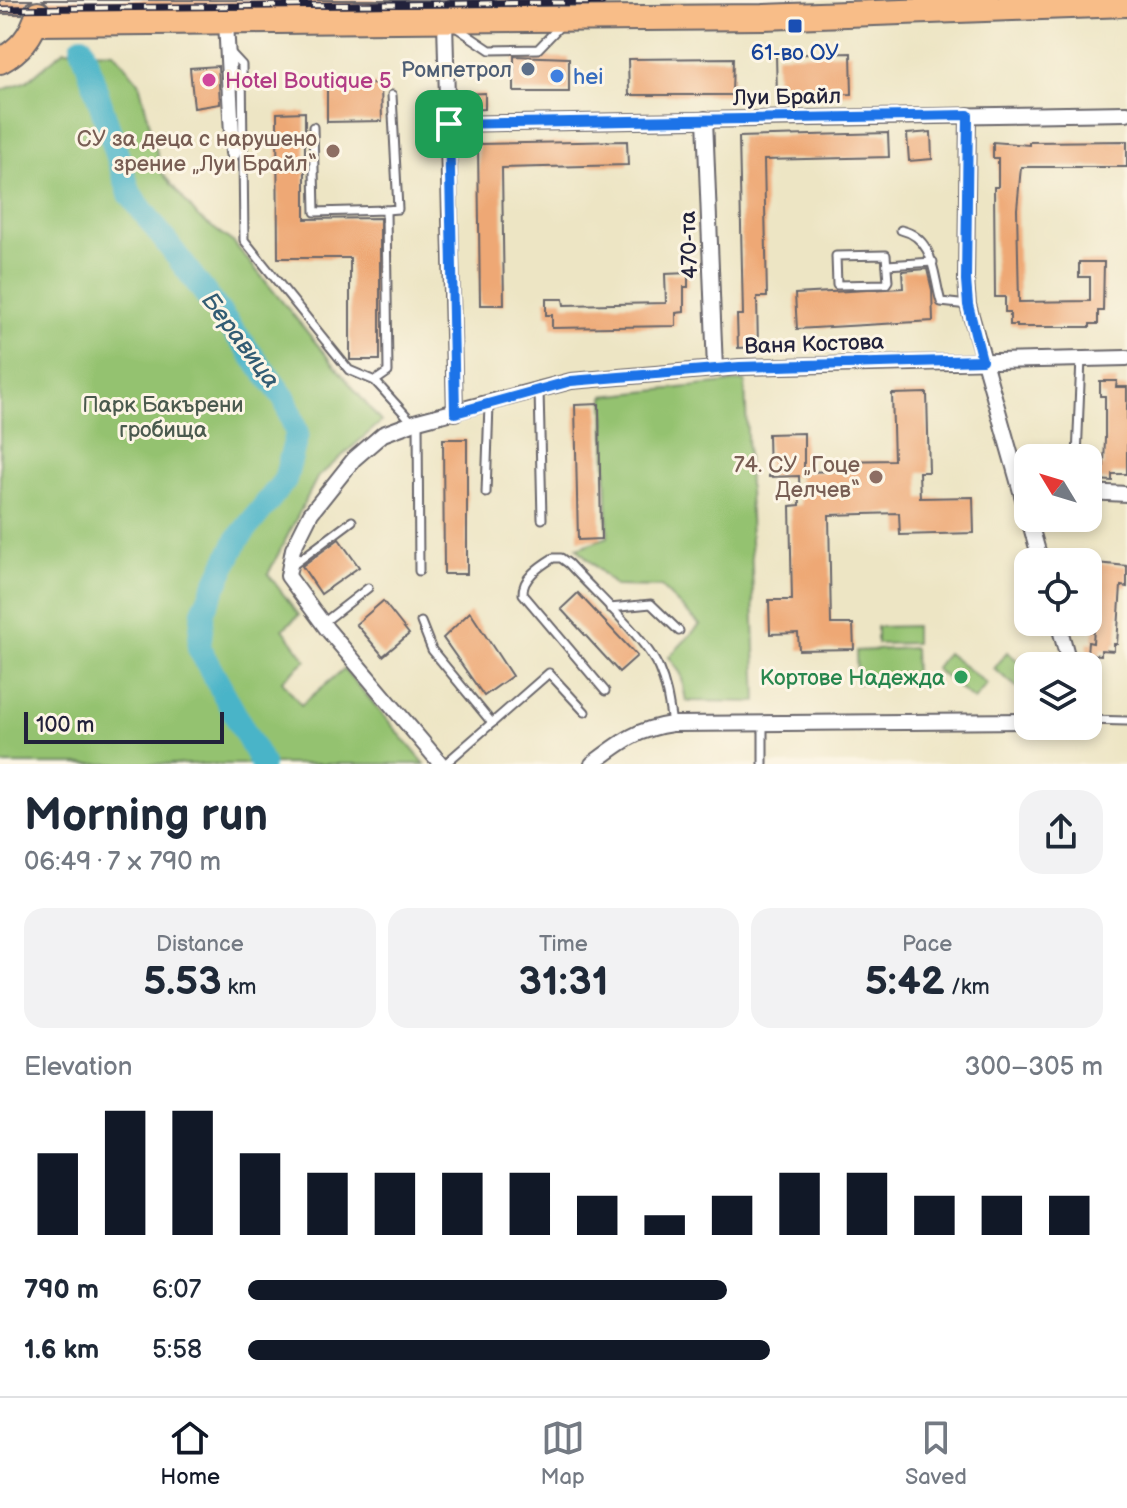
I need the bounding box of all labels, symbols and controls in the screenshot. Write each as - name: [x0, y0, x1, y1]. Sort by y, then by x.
- marker: 61-во ОУ: [786, 17, 804, 35]
- place label: 61-во ОУ: [751, 40, 839, 67]
- place label: Ромпетрол: [401, 57, 512, 84]
- marker: Ромпетрол: [519, 60, 537, 78]
- place label: hei: [573, 64, 603, 91]
- marker: hei: [548, 67, 566, 85]
- place label: Hotel Boutique 5: [225, 68, 392, 95]
- marker: Hotel Boutique 5: [200, 71, 218, 89]
- street label: Луи Брайл: [732, 83, 841, 112]
- pin: [415, 90, 483, 158]
- icon: arrive: [427, 102, 471, 146]
- place label: СУ за деца с нарушено зрение „Луи Брайл“: [77, 126, 317, 178]
- marker: СУ за деца с нарушено зрение „Луи Брайл“: [324, 142, 342, 160]
- street label: 470-та: [675, 210, 704, 279]
- water label: Беравица: [195, 287, 286, 394]
- street label: Ваня Костова: [744, 329, 884, 360]
- park label: Парк Бакърени гробища: [82, 392, 244, 444]
- north arrow: [1014, 444, 1102, 532]
- map controls: [1014, 444, 1102, 740]
- place label: 74. СУ „Гоце Делчев“: [734, 452, 860, 504]
- marker: 74. СУ „Гоце Делчев“: [867, 468, 885, 486]
- button: locate: [1014, 548, 1102, 636]
- button: layers: [1014, 652, 1102, 740]
- place label: Кортове Надежда: [760, 665, 945, 692]
- marker: Кортове Надежда: [952, 668, 970, 686]
- scale bar: [24, 708, 224, 744]
- text: 100 m: [36, 712, 95, 739]
- text: Morning run: [24, 790, 268, 843]
- button: share: [1019, 790, 1103, 874]
- text: 06:49 · 7 × 790 m: [24, 847, 221, 878]
- text: Distance: [156, 931, 244, 958]
- text: Time: [539, 931, 588, 958]
- text: Pace: [902, 931, 952, 958]
- text: 5.53: [143, 958, 222, 1006]
- text: 31:31: [518, 958, 608, 1006]
- text: 5:42: [865, 958, 945, 1006]
- text: km: [222, 974, 256, 1001]
- text: /km: [945, 974, 990, 1001]
- text: Elevation: [24, 1052, 132, 1083]
- text: 300–305 m: [965, 1052, 1103, 1083]
- text: 790 m: [24, 1275, 99, 1306]
- text: 6:07: [152, 1275, 201, 1306]
- text: 1.6 km: [24, 1335, 99, 1366]
- text: 5:58: [152, 1335, 202, 1366]
- tab: Home: [160, 1416, 220, 1491]
- tab: Map: [540, 1416, 585, 1491]
- tab: Saved: [905, 1416, 967, 1491]

